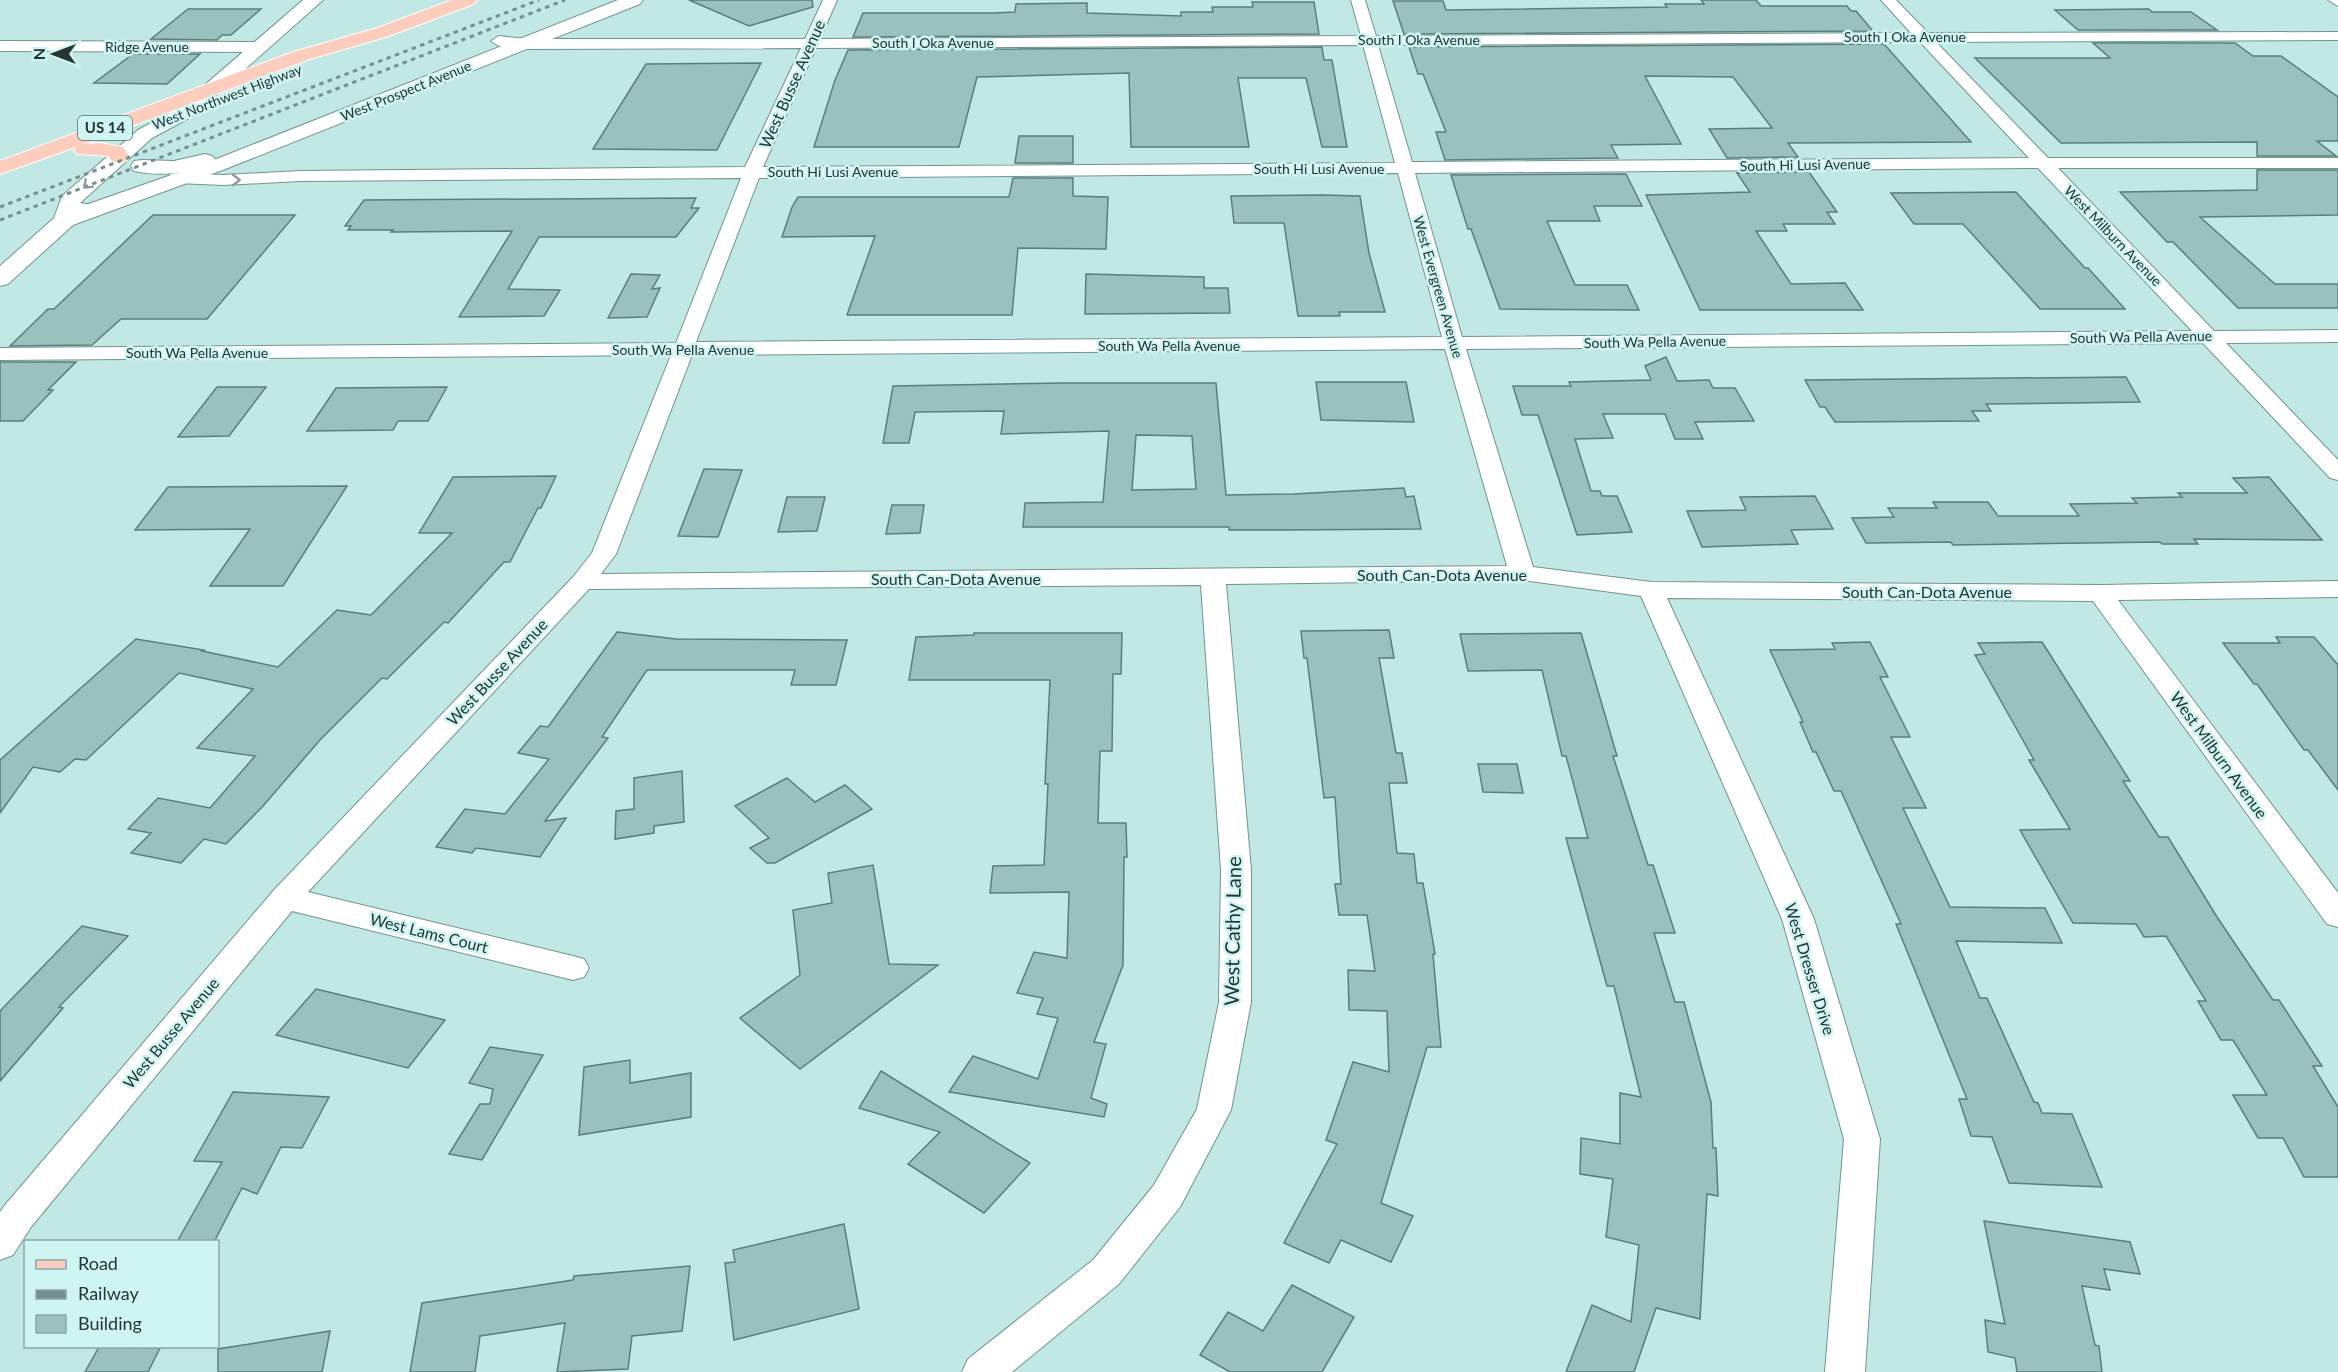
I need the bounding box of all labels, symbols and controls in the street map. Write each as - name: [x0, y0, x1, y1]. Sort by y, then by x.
- street label: West Busse Avenue: [755, 17, 828, 151]
- north arrow: [24, 24, 84, 84]
- street label: South I Oka Avenue: [1844, 28, 1966, 45]
- street label: South I Oka Avenue: [1358, 31, 1480, 48]
- street label: South I Oka Avenue: [872, 34, 994, 51]
- street label: Ridge Avenue: [105, 38, 189, 55]
- text: N: [29, 48, 48, 60]
- street label: West Prospect Avenue: [338, 57, 474, 125]
- street label: West Northwest Highway: [150, 60, 305, 133]
- road number: US 14: [78, 116, 132, 140]
- street label: South Hi Lusi Avenue: [1739, 155, 1870, 174]
- street label: South Hi Lusi Avenue: [1254, 160, 1384, 177]
- street label: South Hi Lusi Avenue: [768, 163, 898, 180]
- one-way arrow: [231, 174, 240, 186]
- one-way arrow: [83, 178, 94, 189]
- street label: West Milburn Avenue: [2061, 182, 2166, 290]
- street label: West Evergreen Avenue: [1410, 214, 1467, 360]
- street label: South Wa Pella Avenue: [2070, 327, 2212, 346]
- street label: South Wa Pella Avenue: [1584, 332, 1726, 351]
- street label: South Wa Pella Avenue: [1098, 337, 1240, 354]
- street label: South Wa Pella Avenue: [612, 341, 754, 358]
- street label: South Wa Pella Avenue: [126, 344, 268, 361]
- street label: South Can-Dota Avenue: [1357, 565, 1527, 584]
- street label: South Can-Dota Avenue: [871, 569, 1041, 588]
- street label: South Can-Dota Avenue: [1842, 582, 2012, 601]
- street label: West Busse Avenue: [442, 614, 551, 729]
- street label: West Milburn Avenue: [2167, 687, 2272, 822]
- street label: West Cathy Lane: [1219, 856, 1245, 1006]
- street label: West Dresser Drive: [1781, 901, 1840, 1037]
- street label: West Lams Court: [368, 909, 491, 956]
- street label: West Busse Avenue: [119, 973, 223, 1092]
- legend: [24, 1240, 219, 1348]
- text: Road: [78, 1252, 118, 1274]
- text: Railway: [78, 1282, 139, 1304]
- text: Building: [78, 1312, 142, 1334]

